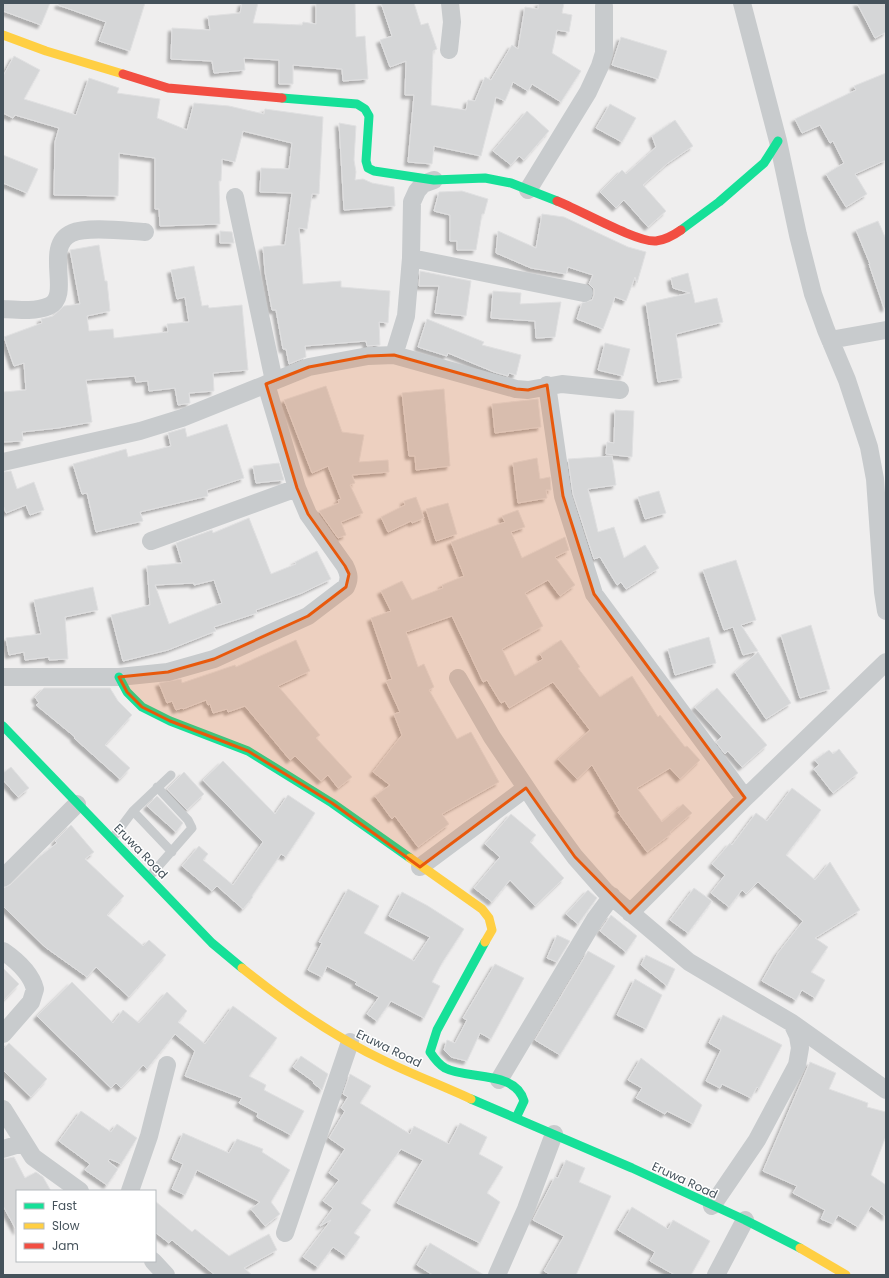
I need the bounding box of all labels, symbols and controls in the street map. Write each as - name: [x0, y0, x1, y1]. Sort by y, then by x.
- street label: Eruwa Road: [110, 820, 172, 882]
- street label: Eruwa Road: [354, 1025, 424, 1071]
- street label: Eruwa Road: [649, 1157, 721, 1203]
- legend: [16, 1190, 156, 1262]
- text: Fast: [52, 1197, 77, 1214]
- text: Slow: [52, 1217, 80, 1234]
- text: Jam: [52, 1237, 79, 1254]

